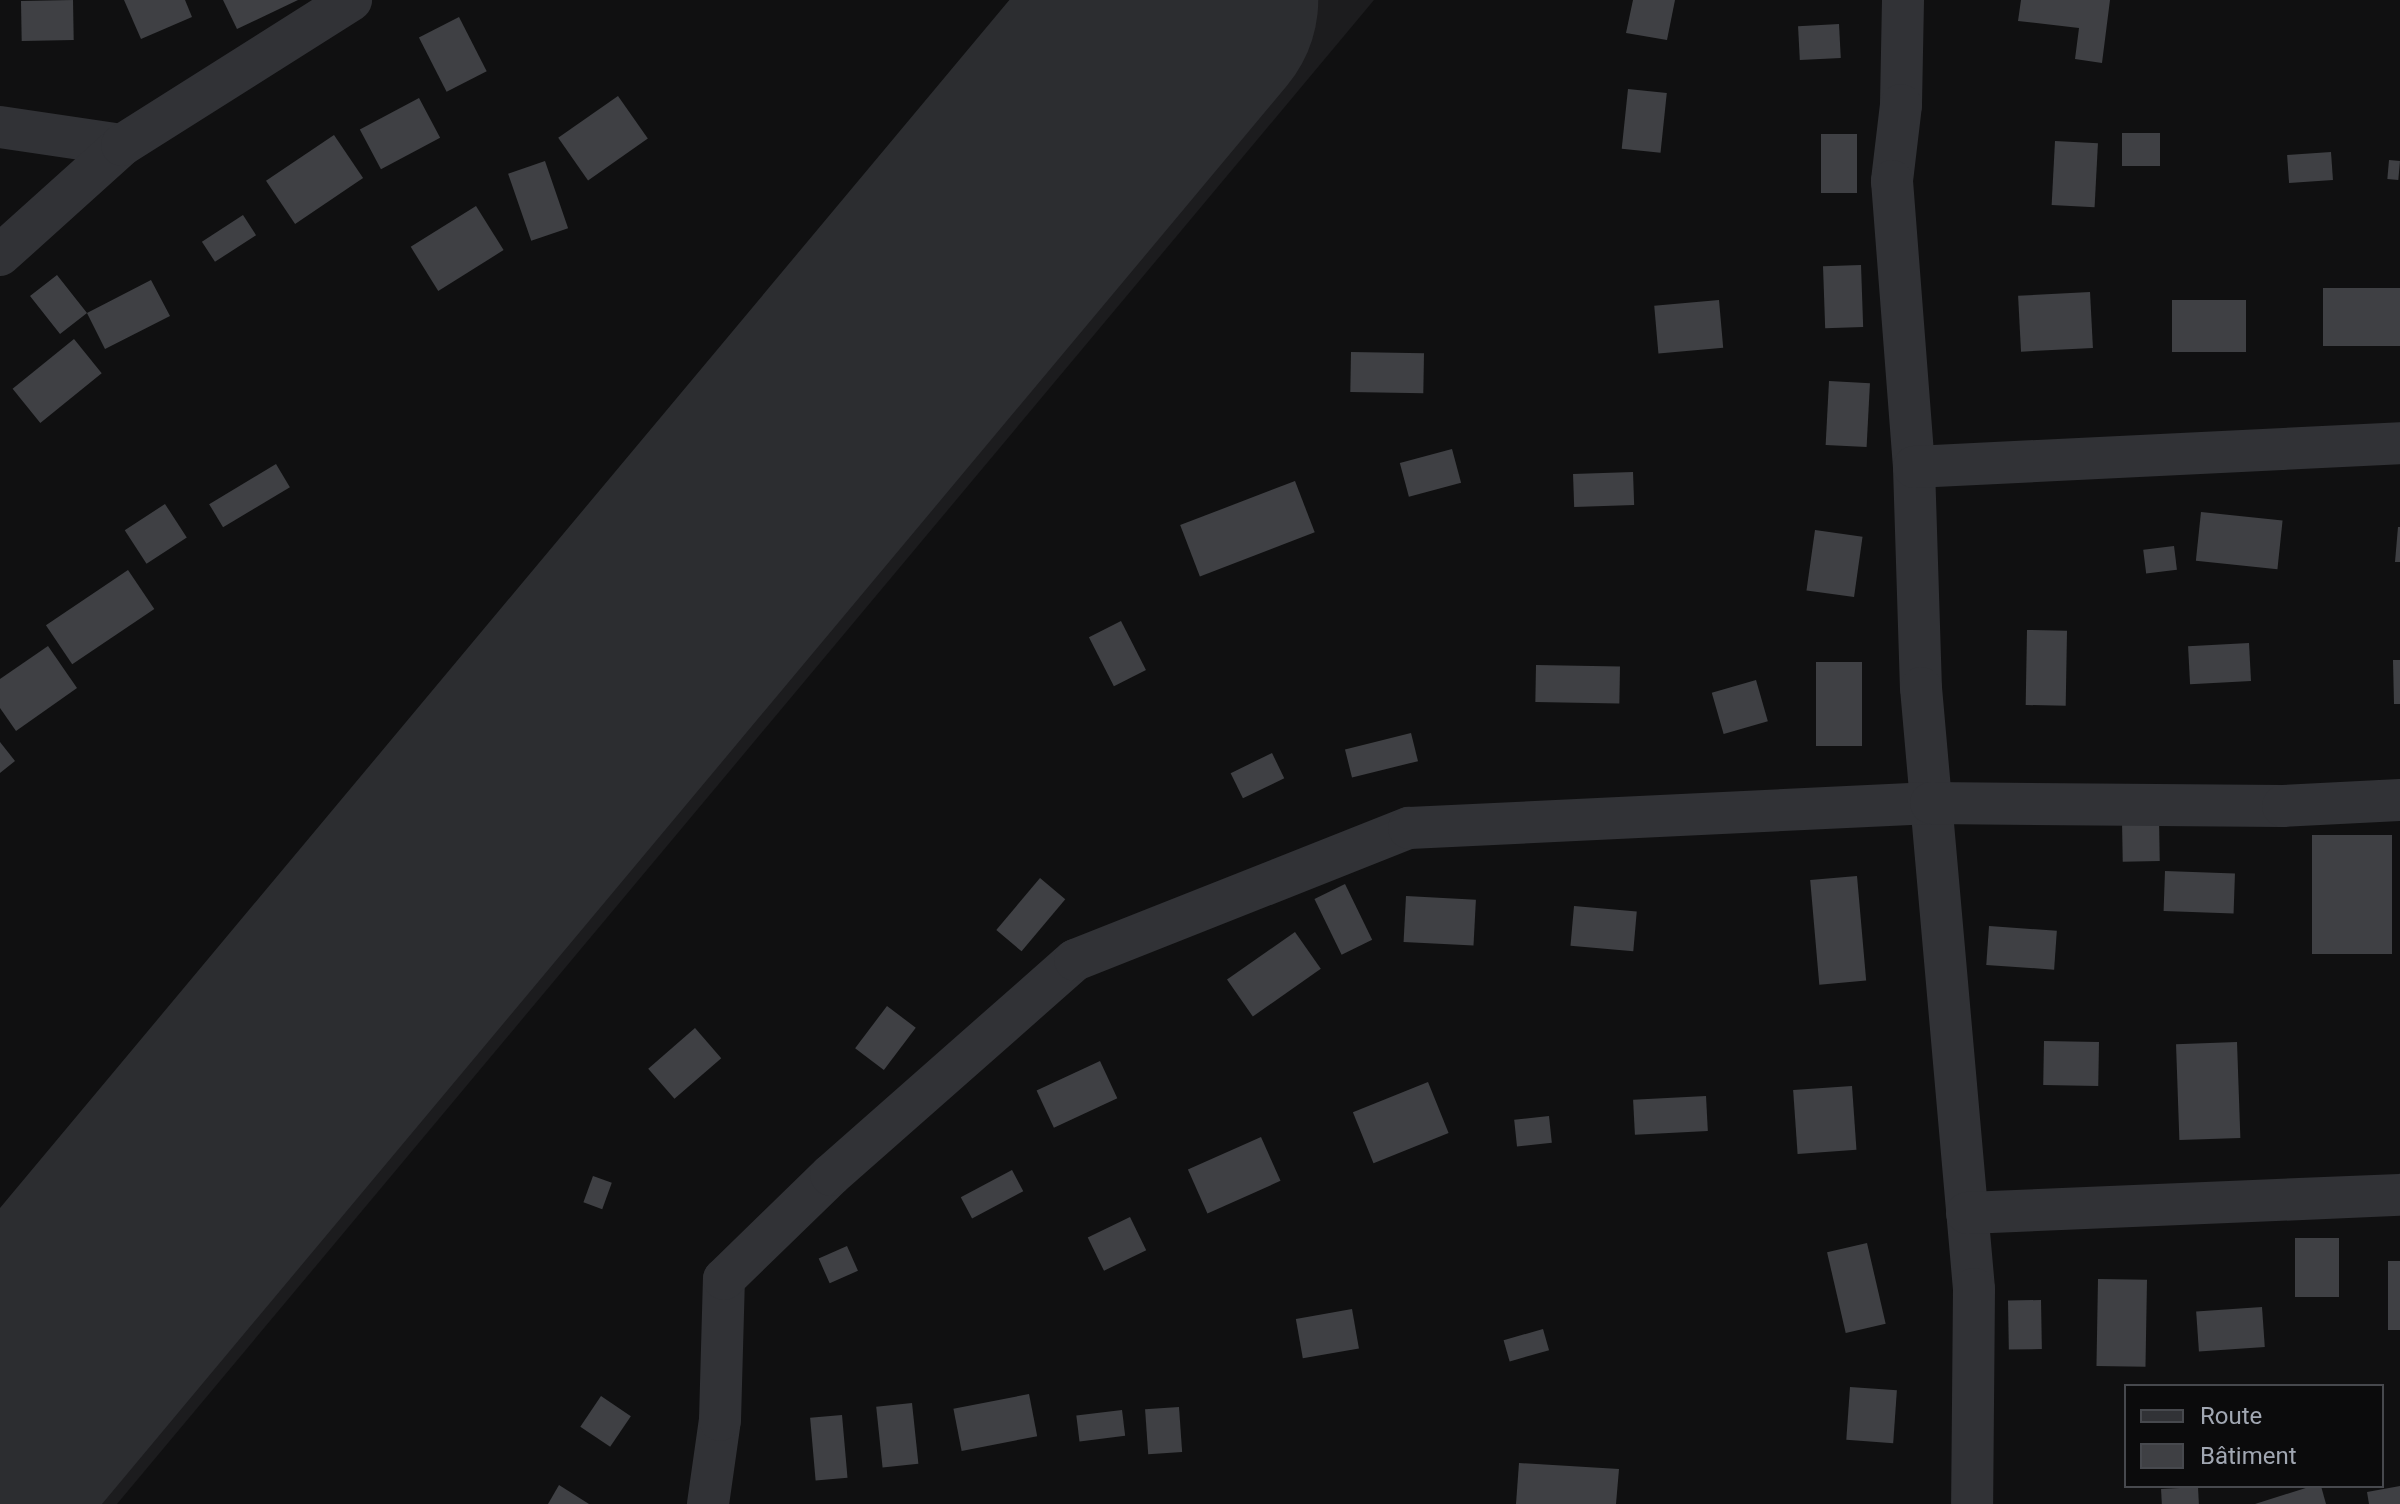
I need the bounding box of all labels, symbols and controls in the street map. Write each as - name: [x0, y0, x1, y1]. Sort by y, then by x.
- legend: [2124, 1384, 2384, 1488]
- text: Route: [2200, 1402, 2262, 1430]
- text: Bâtiment: [2200, 1442, 2297, 1470]

